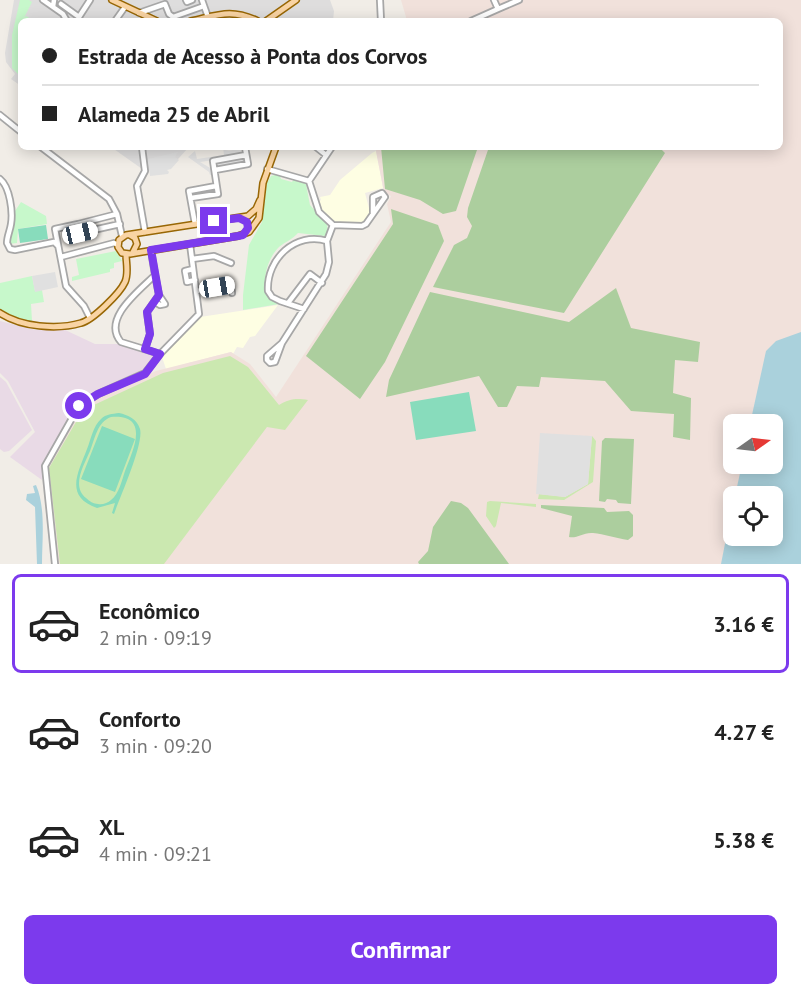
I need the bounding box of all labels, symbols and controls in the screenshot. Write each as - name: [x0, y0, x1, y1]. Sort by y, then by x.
- text: Estrada de Acesso à Ponta dos Corvos: [78, 42, 427, 70]
- text: Alameda 25 de Abril: [78, 100, 269, 128]
- route end: [200, 207, 227, 234]
- car: [60, 220, 100, 246]
- car: [198, 275, 236, 299]
- route start: [65, 392, 92, 419]
- north arrow: [723, 414, 783, 474]
- map controls: [723, 414, 783, 546]
- button: locate: [723, 486, 783, 546]
- icon: car: [27, 597, 81, 651]
- text: Econômico: [99, 597, 200, 625]
- text: 3.16 €: [713, 610, 774, 638]
- text: 2 min · 09:19: [99, 625, 212, 651]
- icon: car: [27, 705, 81, 759]
- text: Conforto: [99, 705, 181, 733]
- text: 4.27 €: [714, 718, 774, 746]
- text: 3 min · 09:20: [99, 733, 212, 759]
- icon: car: [27, 813, 81, 867]
- text: XL: [99, 813, 124, 841]
- text: 5.38 €: [713, 826, 774, 854]
- text: 4 min · 09:21: [99, 841, 212, 867]
- button: Confirmar: [24, 915, 777, 984]

